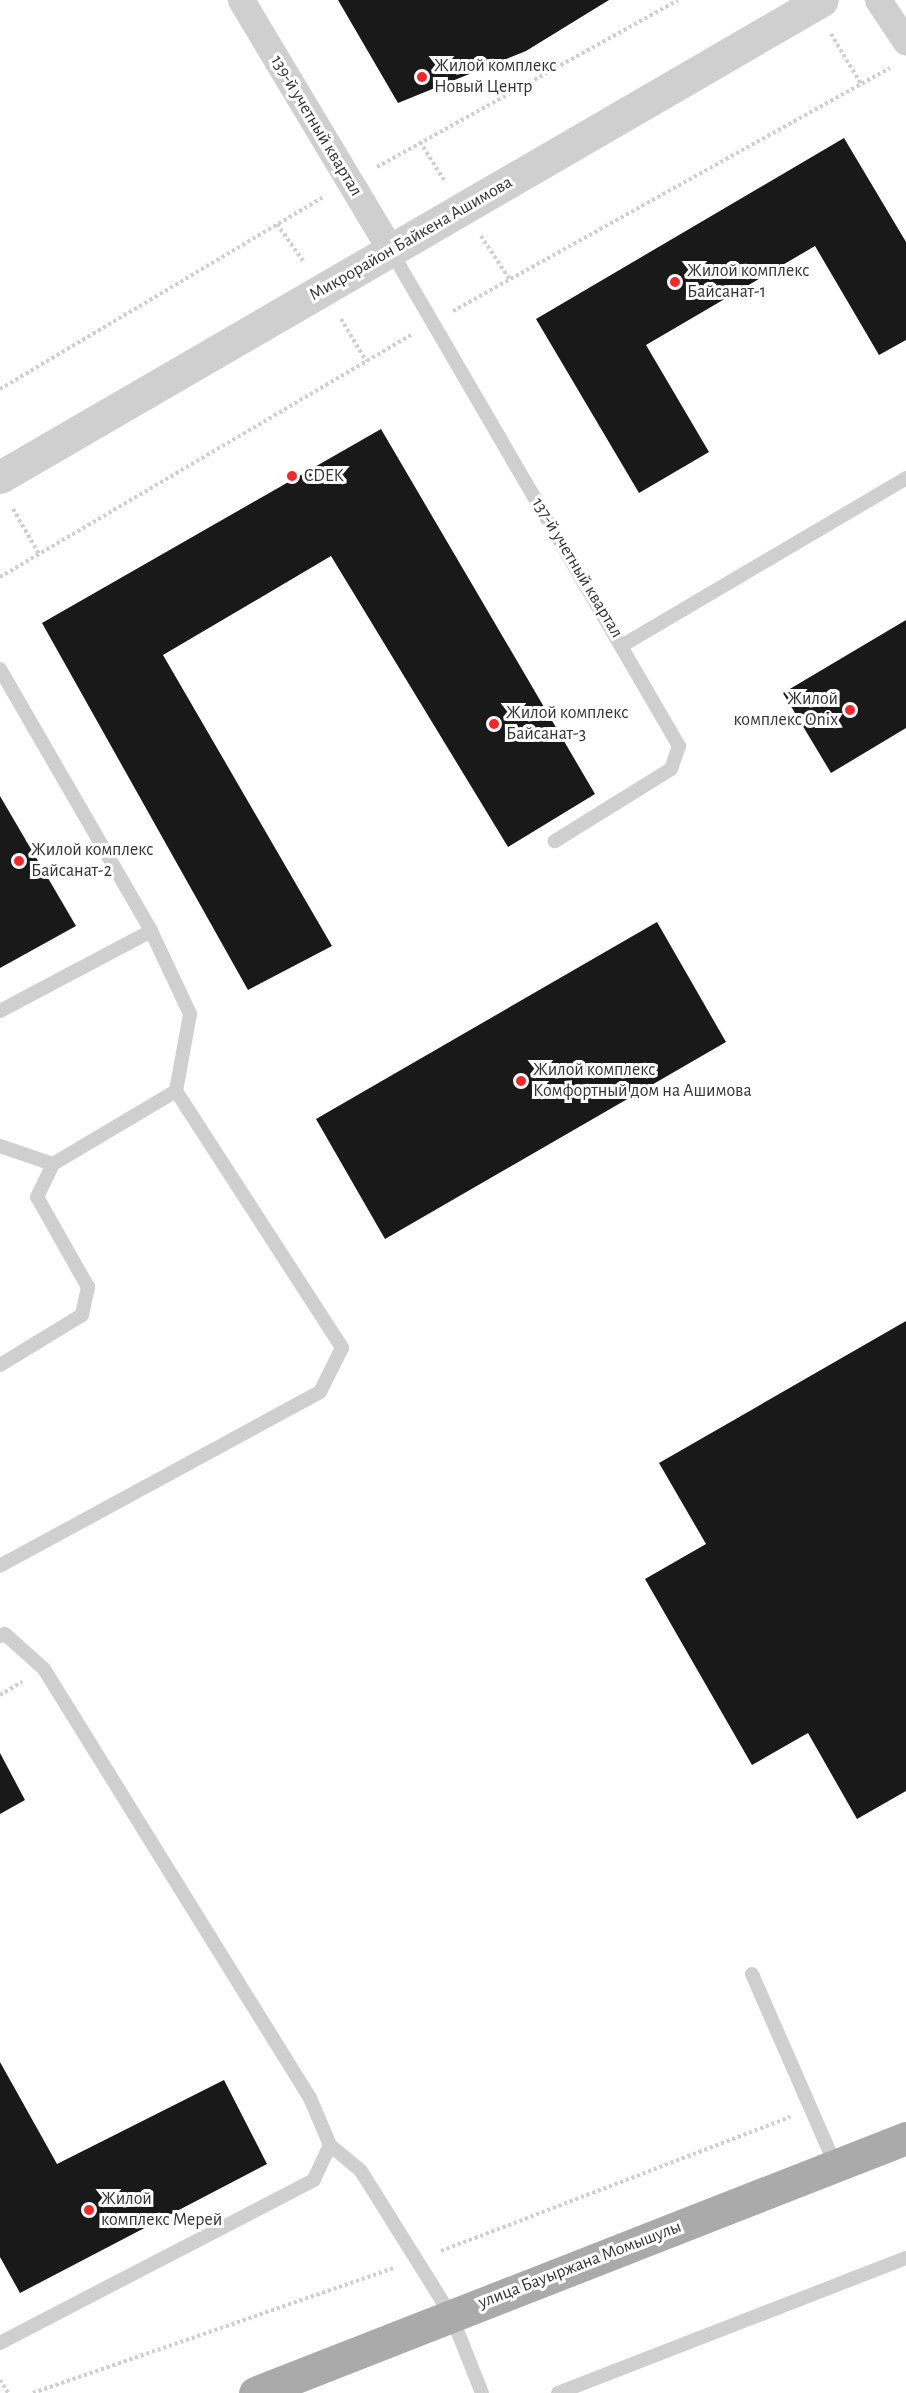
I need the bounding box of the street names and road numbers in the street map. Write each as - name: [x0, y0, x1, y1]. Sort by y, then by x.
- street label: 139-й учетный квартал: [265, 52, 367, 200]
- street label: Микрорайон Байкена Ашимова: [305, 172, 517, 306]
- street label: 137-й учетный квартал: [527, 494, 627, 642]
- street label: улица Бауыржана Момышулы: [475, 2216, 685, 2314]

